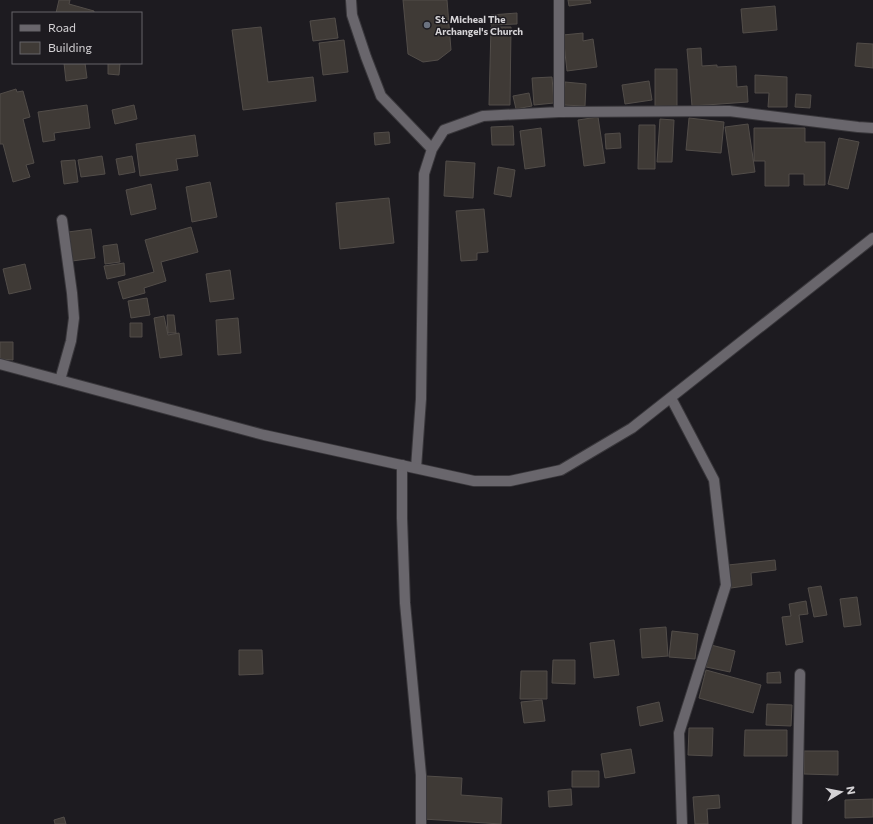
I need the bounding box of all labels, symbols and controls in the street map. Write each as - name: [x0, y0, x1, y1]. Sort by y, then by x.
- legend: [12, 12, 142, 64]
- place label: St. Micheal The Archangel's Church: [435, 13, 523, 37]
- text: Road: [48, 20, 76, 34]
- marker: St. Micheal The Archangel's Church: [422, 20, 432, 30]
- text: Building: [48, 40, 92, 54]
- north arrow: [821, 772, 861, 812]
- text: N: [844, 785, 858, 795]

